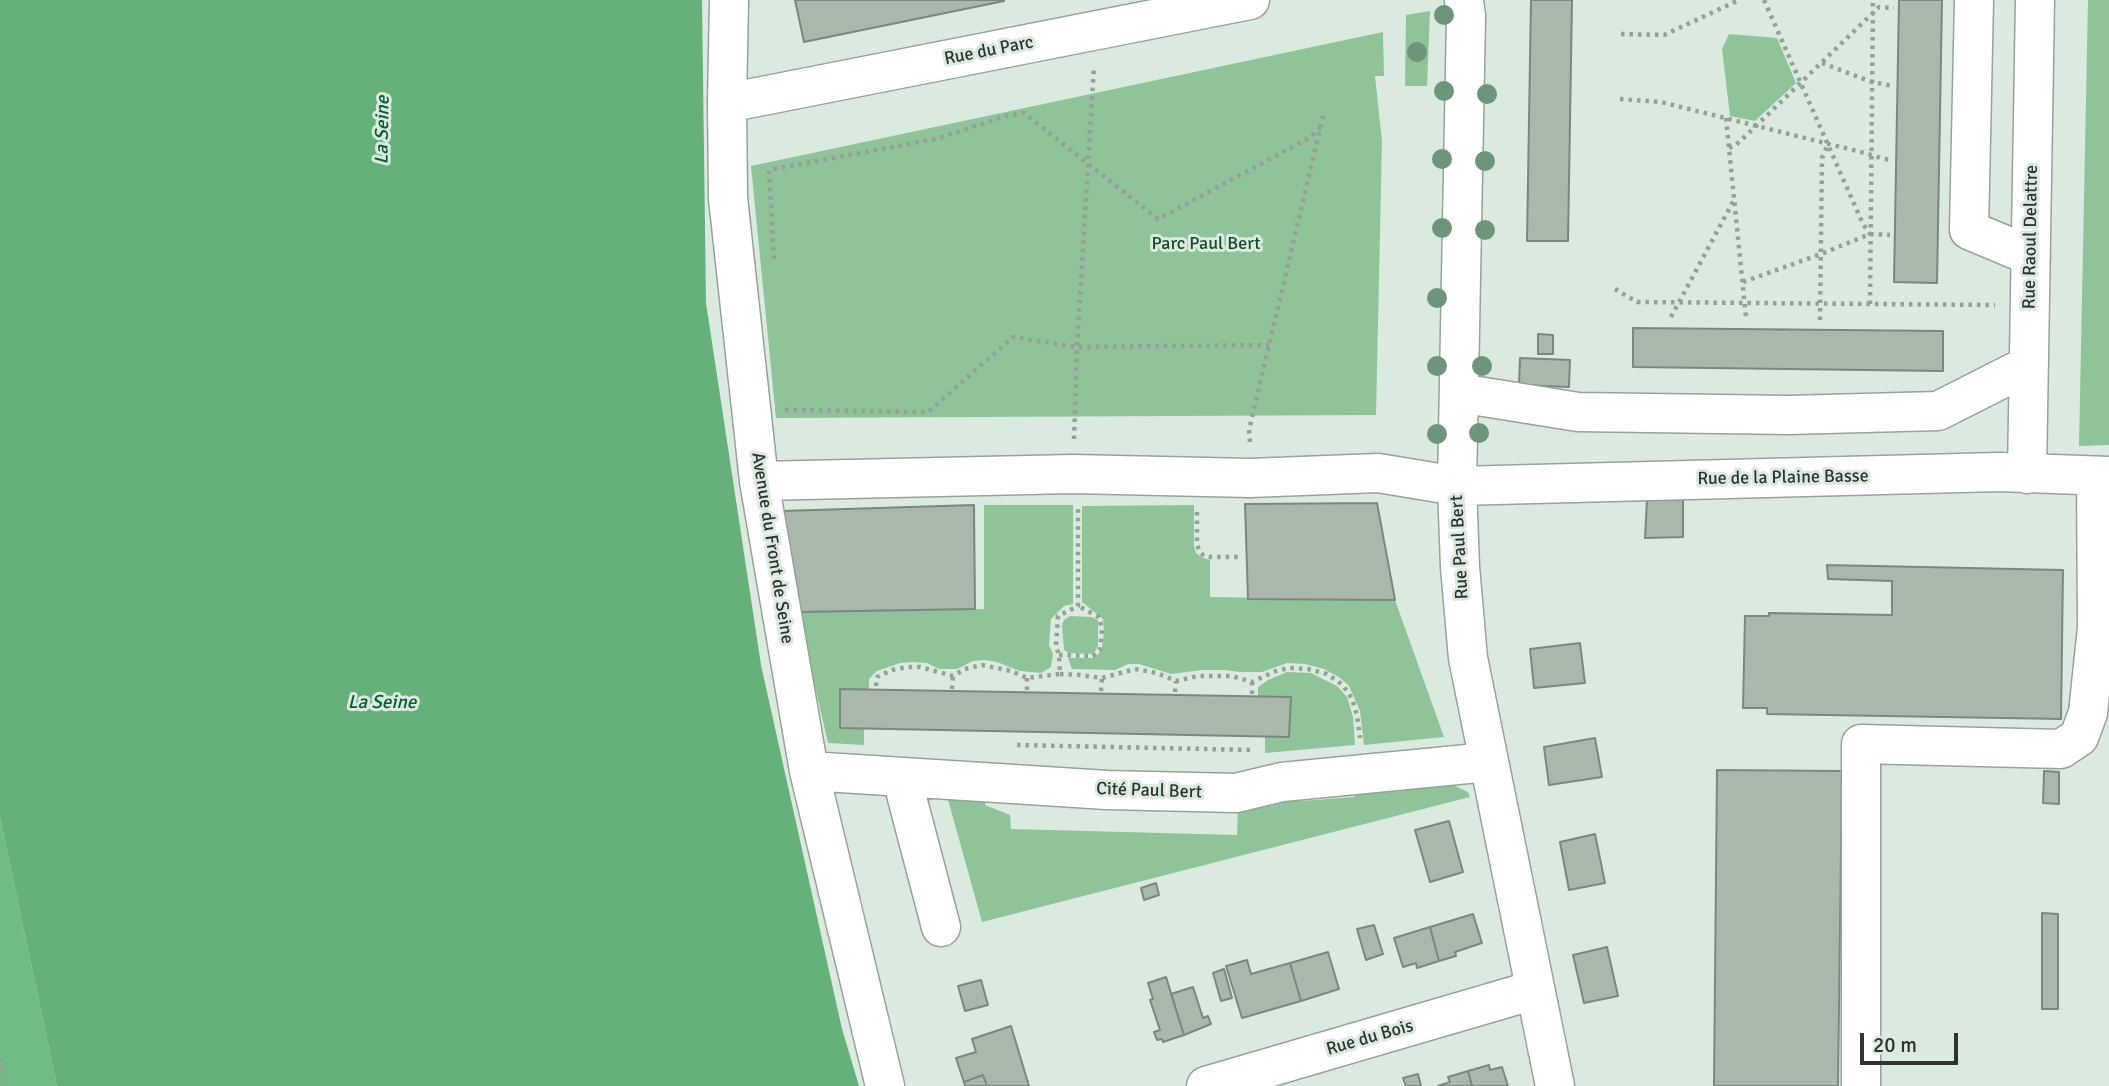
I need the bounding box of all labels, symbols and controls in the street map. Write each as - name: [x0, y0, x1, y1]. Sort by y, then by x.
- street label: Rue du Parc: [943, 32, 1035, 70]
- water label: La Seine: [371, 95, 395, 165]
- street label: Rue Raoul Delattre: [2019, 165, 2043, 309]
- park label: Parc Paul Bert: [1152, 233, 1260, 255]
- street label: Avenue du Front de Seine: [746, 451, 798, 645]
- street label: Rue de la Plaine Basse: [1697, 466, 1869, 490]
- street label: Rue Paul Bert: [1446, 494, 1474, 600]
- water label: La Seine: [348, 692, 416, 714]
- street label: Cité Paul Bert: [1096, 778, 1202, 804]
- street label: Rue du Bois: [1324, 1015, 1416, 1061]
- scale bar: [1864, 1020, 1962, 1064]
- text: 20 m: [1873, 1032, 1917, 1058]

